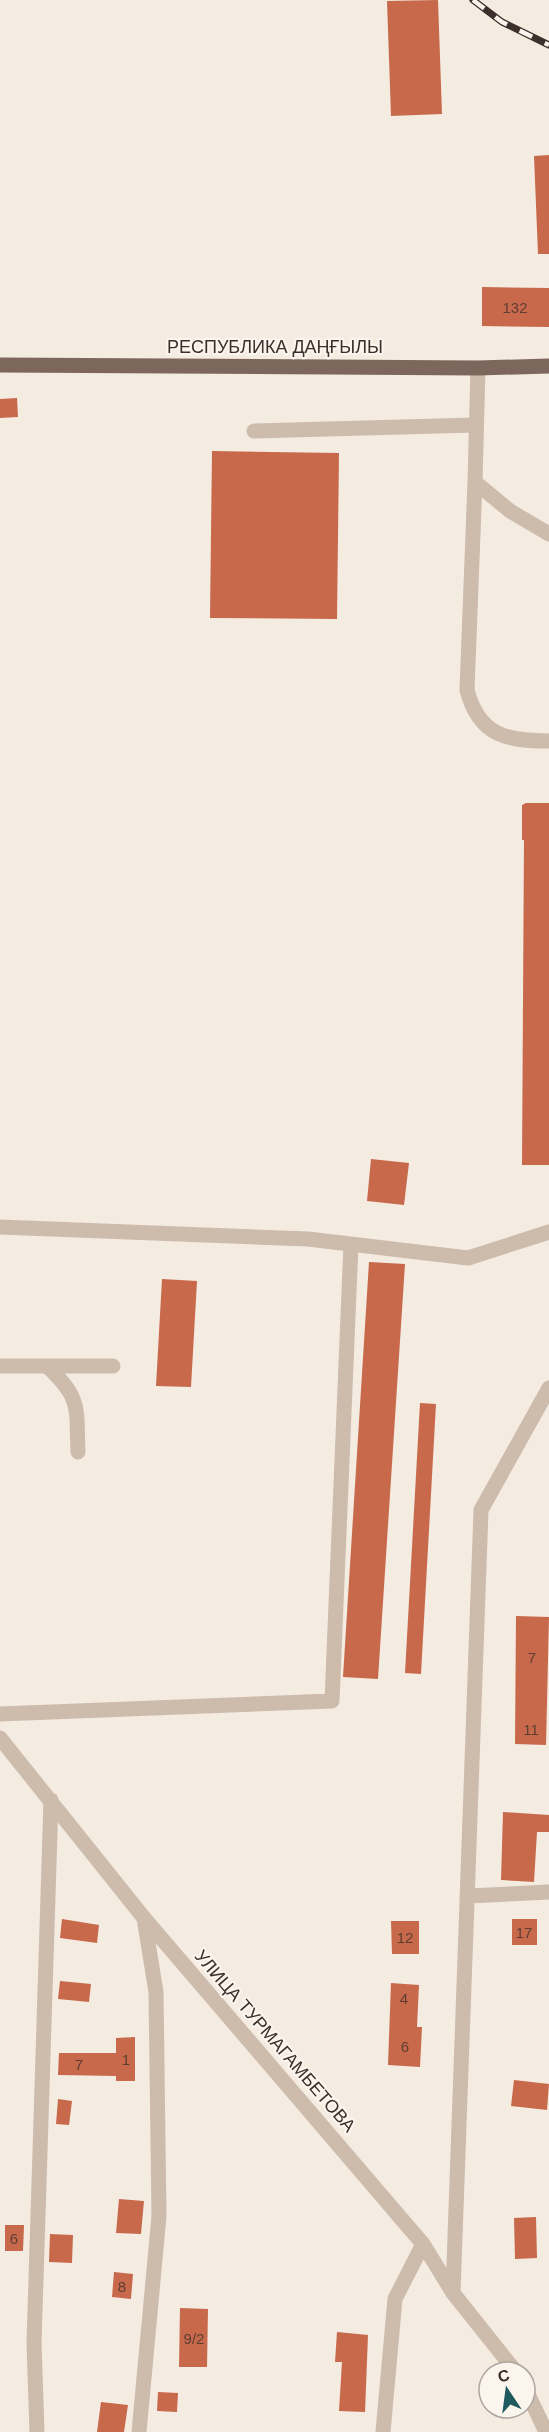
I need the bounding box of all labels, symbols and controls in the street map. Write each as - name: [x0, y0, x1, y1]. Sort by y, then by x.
- house number: 132: [502, 299, 528, 316]
- street label: РЕСПУБЛИКА ДАҢҒЫЛЫ: [167, 337, 383, 357]
- house number: 7: [528, 1649, 536, 1666]
- house number: 11: [523, 1721, 539, 1738]
- house number: 17: [516, 1924, 532, 1941]
- house number: 12: [397, 1929, 413, 1946]
- street label: УЛИЦА ТУРМАГАМБЕТОВА: [191, 1946, 359, 2136]
- house number: 4: [400, 1990, 408, 2007]
- house number: 6: [401, 2038, 409, 2055]
- house number: 1: [122, 2051, 130, 2068]
- house number: 7: [75, 2056, 83, 2073]
- house number: 6: [10, 2230, 18, 2247]
- house number: 8: [118, 2278, 126, 2295]
- house number: 9/2: [184, 2330, 204, 2347]
- north arrow: [477, 2360, 537, 2420]
- text: С: [496, 2366, 512, 2385]

